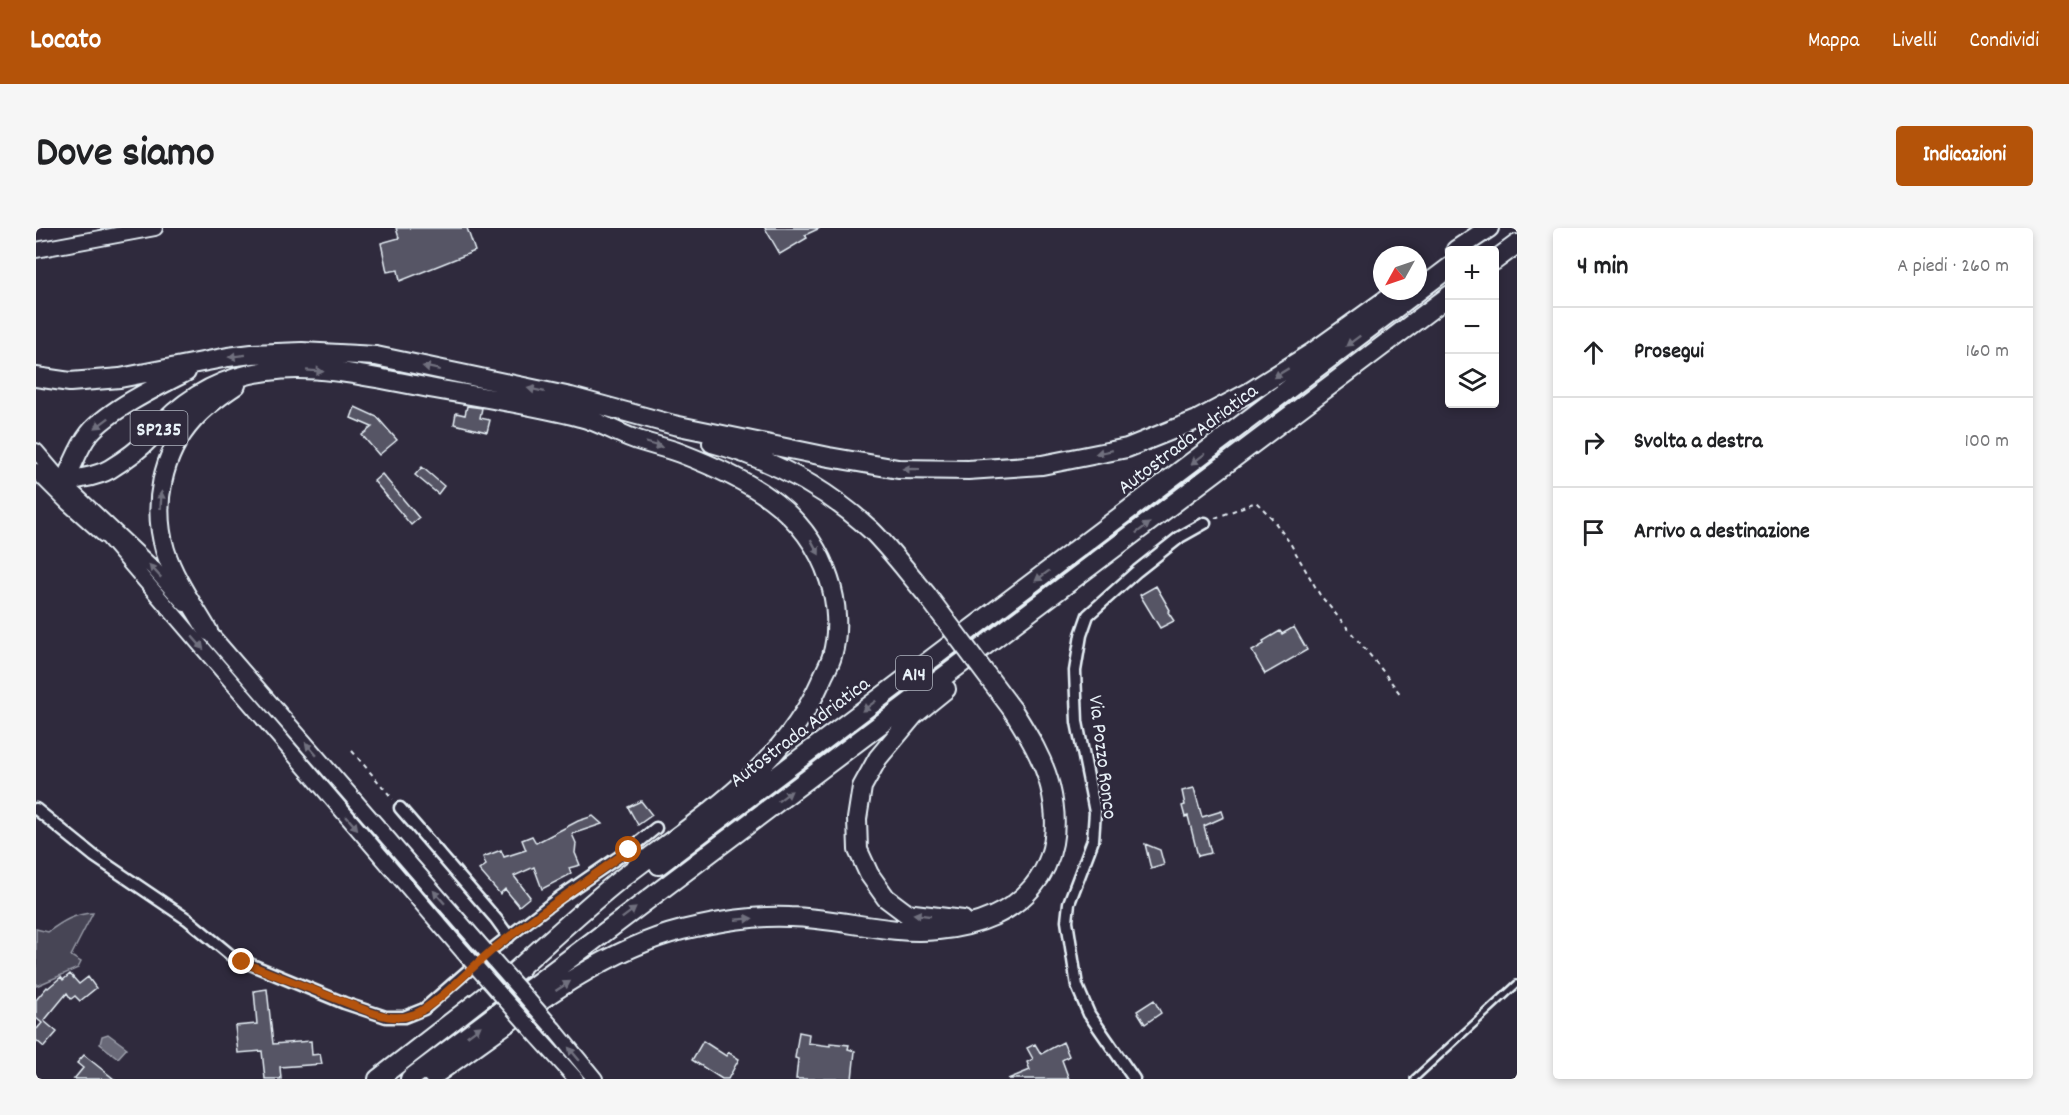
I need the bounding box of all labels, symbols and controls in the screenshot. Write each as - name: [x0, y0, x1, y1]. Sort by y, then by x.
- text: Locato: [30, 22, 101, 62]
- text: Mappa: [1808, 27, 1859, 57]
- text: Livelli: [1892, 27, 1937, 57]
- text: Condividi: [1970, 27, 2039, 57]
- text: Dove siamo: [36, 126, 215, 186]
- button: Indicazioni: [1896, 126, 2033, 186]
- north arrow: [1373, 246, 1427, 300]
- map controls: [1445, 246, 1499, 408]
- button: +: [1445, 246, 1499, 300]
- text: 4 min: [1577, 249, 1628, 286]
- text: A piedi · 260 m: [1897, 253, 2009, 281]
- button: −: [1445, 300, 1499, 354]
- one-way arrow: [1345, 335, 1361, 347]
- icon: ahead: [1577, 336, 1610, 369]
- text: Prosegui: [1634, 337, 1704, 368]
- text: 160 m: [1966, 338, 2009, 366]
- one-way arrow: [228, 351, 247, 361]
- button: layers: [1445, 354, 1499, 408]
- one-way arrow: [422, 362, 440, 372]
- one-way arrow: [305, 366, 324, 375]
- one-way arrow: [1273, 367, 1289, 378]
- street label: Autostrada Adriatica: [1112, 377, 1266, 503]
- one-way arrow: [526, 385, 545, 394]
- road number: SP235: [130, 411, 188, 445]
- one-way arrow: [94, 417, 110, 429]
- icon: right: [1577, 426, 1610, 459]
- text: Svolta a destra: [1634, 427, 1763, 458]
- text: 100 m: [1965, 428, 2009, 456]
- one-way arrow: [645, 441, 663, 450]
- one-way arrow: [1095, 448, 1114, 457]
- one-way arrow: [1190, 453, 1206, 465]
- one-way arrow: [901, 465, 920, 474]
- one-way arrow: [156, 490, 165, 509]
- icon: arrive: [1577, 516, 1610, 549]
- text: Arrivo a destinazione: [1634, 517, 1810, 548]
- one-way arrow: [1134, 522, 1150, 534]
- one-way arrow: [810, 539, 820, 556]
- one-way arrow: [148, 563, 162, 578]
- one-way arrow: [1034, 570, 1050, 583]
- one-way arrow: [191, 635, 204, 651]
- road number: A14: [896, 656, 932, 690]
- street label: Autostrada Adriatica: [724, 670, 878, 796]
- street label: Via Pozzo Ronco: [1079, 694, 1124, 821]
- one-way arrow: [862, 700, 877, 712]
- one-way arrow: [305, 742, 318, 757]
- one-way arrow: [776, 790, 792, 802]
- one-way arrow: [345, 815, 358, 830]
- route start: [615, 836, 641, 862]
- one-way arrow: [433, 890, 446, 905]
- one-way arrow: [622, 908, 637, 920]
- one-way arrow: [912, 910, 931, 920]
- one-way arrow: [735, 914, 754, 924]
- route end: [228, 948, 254, 974]
- one-way arrow: [555, 980, 571, 992]
- one-way arrow: [465, 1025, 481, 1037]
- one-way arrow: [568, 1046, 581, 1062]

